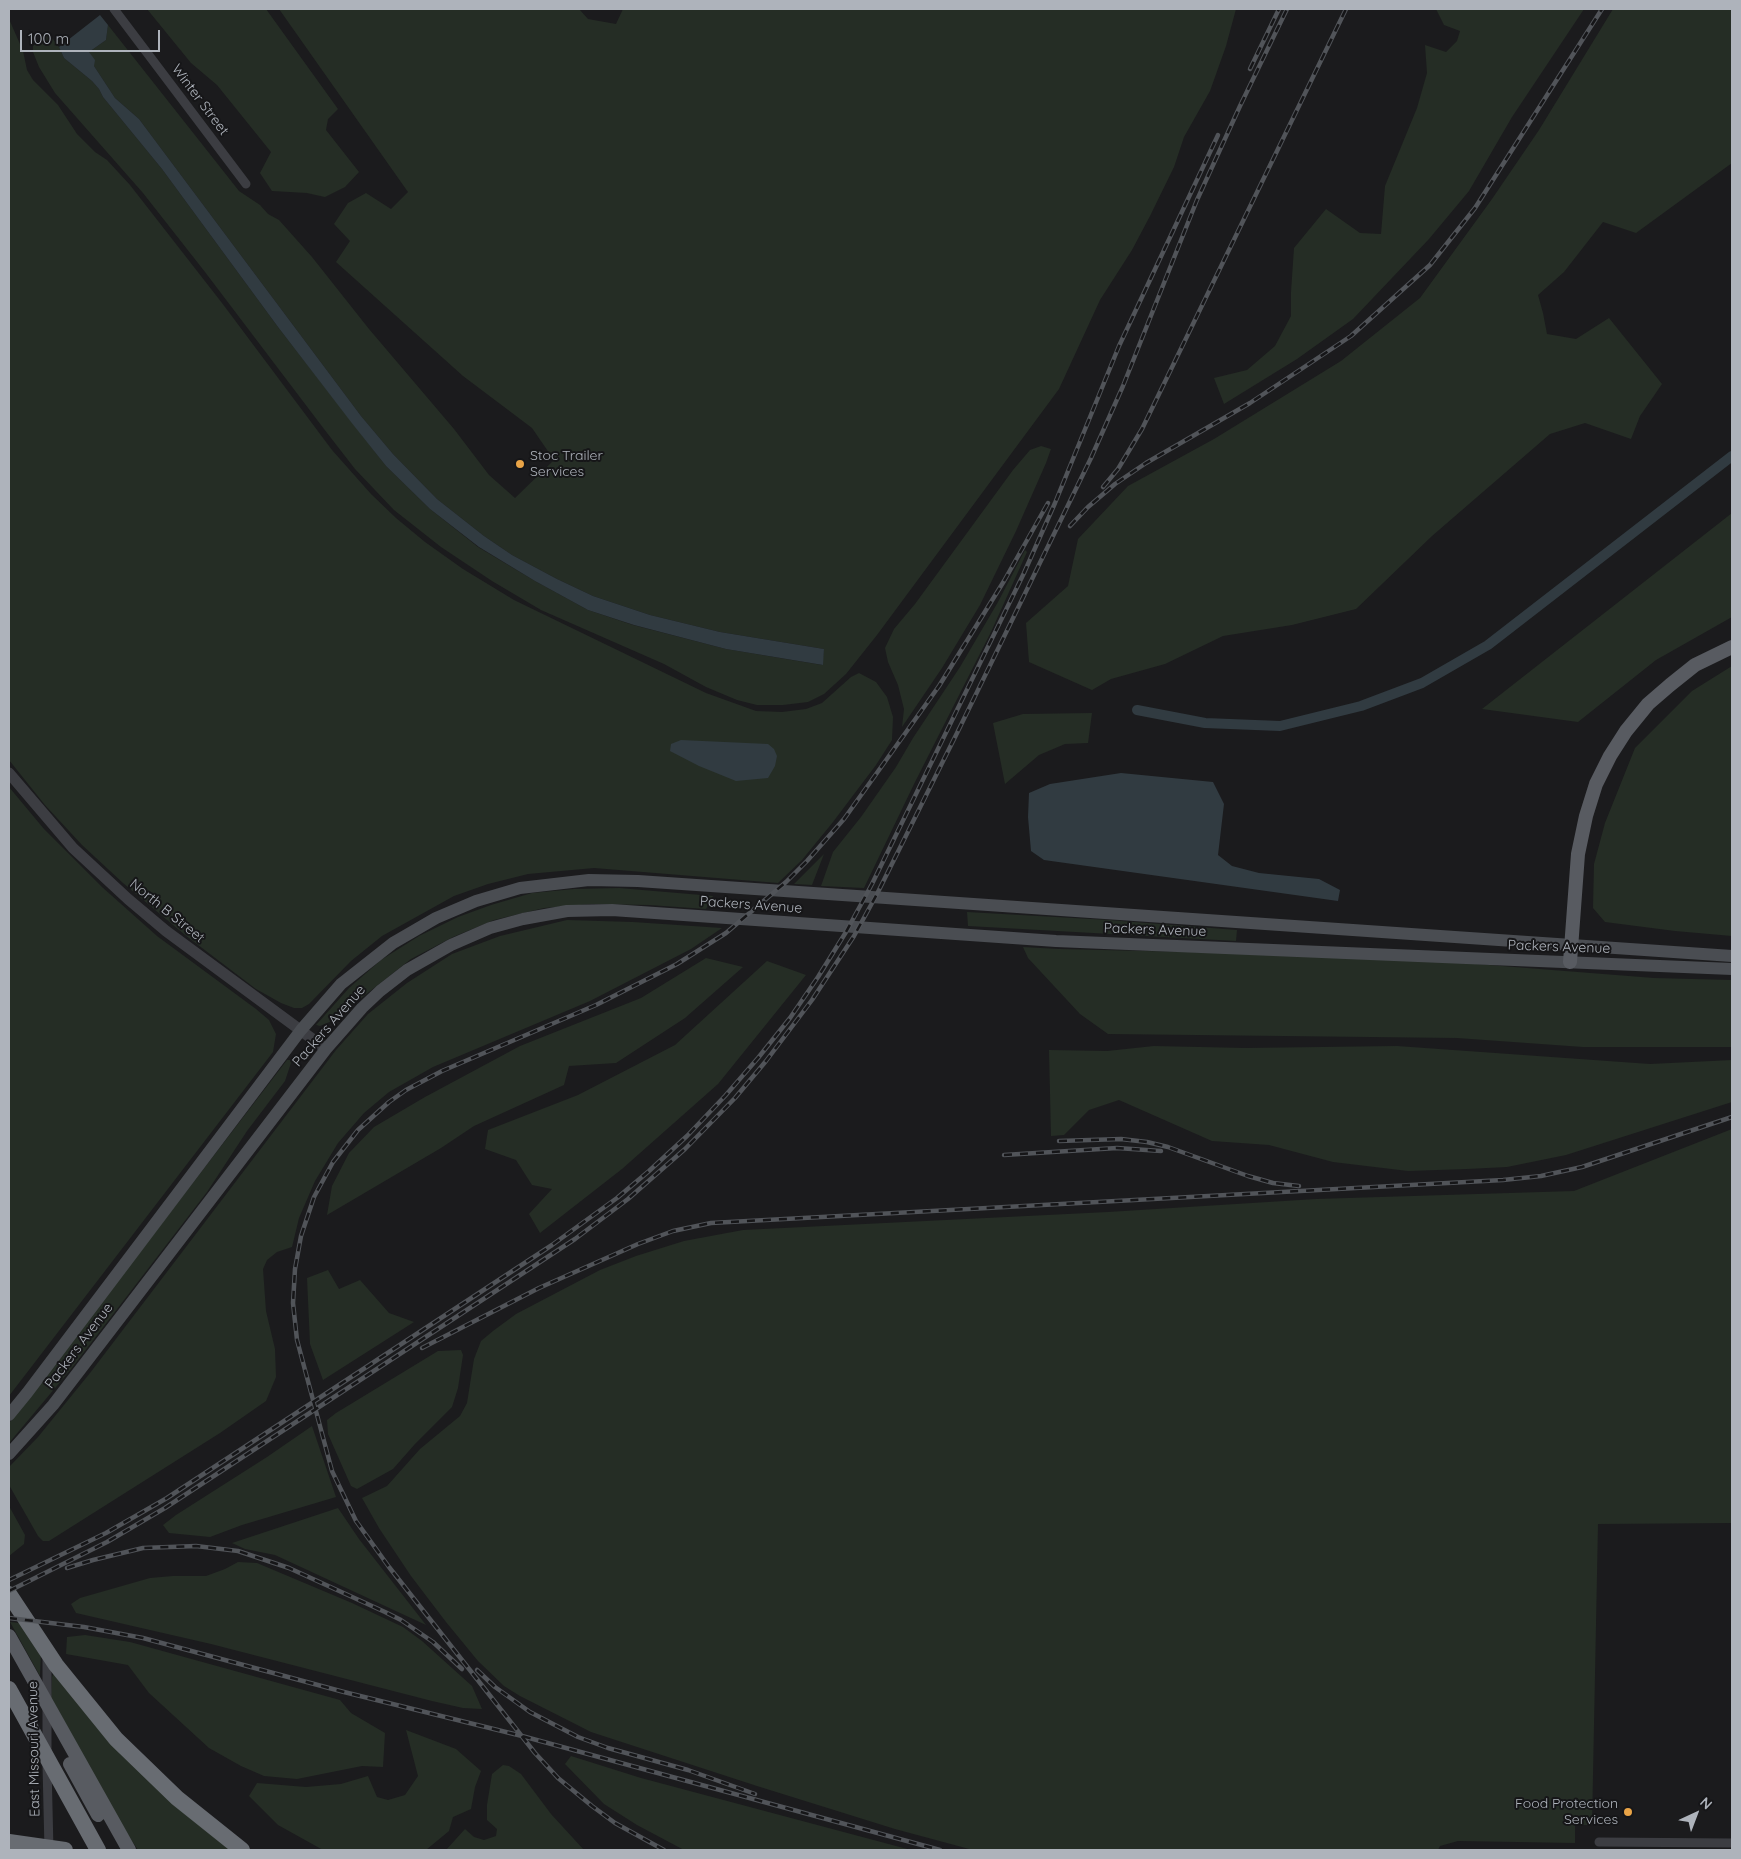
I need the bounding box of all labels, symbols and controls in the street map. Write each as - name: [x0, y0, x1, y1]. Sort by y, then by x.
- scale bar: [22, 20, 162, 52]
- text: 100 m: [28, 29, 69, 48]
- street label: Winter Street: [168, 61, 232, 139]
- place label: Stoc Trailer Services: [530, 448, 603, 481]
- marker: Stoc Trailer Services: [514, 458, 526, 470]
- street label: North B Street: [126, 876, 208, 946]
- street label: Packers Avenue: [699, 893, 803, 917]
- street label: Packers Avenue: [1103, 920, 1207, 940]
- street label: Packers Avenue: [1507, 937, 1611, 957]
- street label: Packers Avenue: [289, 982, 369, 1070]
- street label: Packers Avenue: [41, 1300, 117, 1392]
- street label: East Missouri Avenue: [24, 1681, 44, 1817]
- north arrow: [1671, 1789, 1721, 1839]
- text: N: [1696, 1793, 1716, 1813]
- place label: Food Protection Services: [1515, 1796, 1618, 1828]
- marker: Food Protection Services: [1622, 1806, 1634, 1818]

